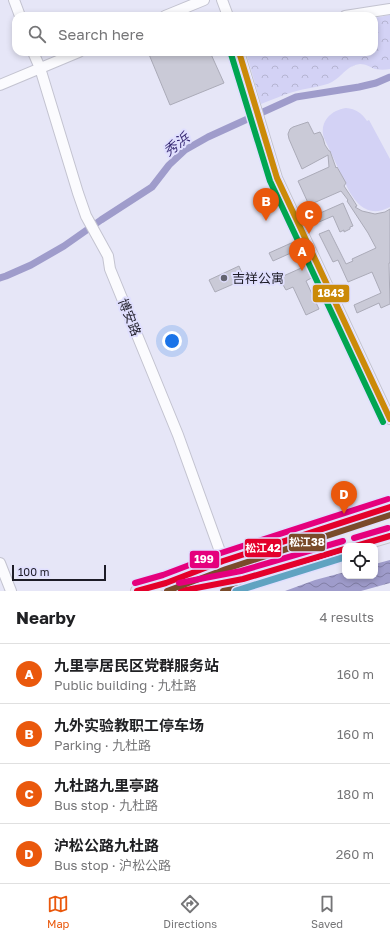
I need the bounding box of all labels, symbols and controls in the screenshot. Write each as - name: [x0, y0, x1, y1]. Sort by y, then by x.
- search box: [12, 12, 378, 56]
- icon: search: [26, 23, 48, 45]
- text: Search here: [58, 25, 144, 43]
- water label: 秀浜: [160, 128, 193, 159]
- pin: B: [253, 188, 279, 221]
- pin: C: [296, 201, 322, 234]
- pin: A: [289, 238, 315, 271]
- place label: 吉祥公寓: [232, 270, 284, 286]
- marker: 吉祥公寓: [219, 273, 229, 283]
- line badge: 1843: [312, 284, 350, 303]
- text: 1843: [318, 286, 344, 299]
- street label: 博安路: [115, 296, 145, 338]
- your location: [162, 331, 182, 351]
- pin: D: [331, 481, 357, 514]
- line badge: 松江38: [288, 533, 326, 552]
- text: 松江38: [289, 535, 325, 548]
- line badge: 松江42: [244, 538, 282, 558]
- text: 松江42: [245, 541, 281, 554]
- map controls: [342, 543, 378, 579]
- button: locate: [342, 543, 378, 579]
- line badge: 199: [189, 550, 220, 569]
- text: 199: [194, 552, 214, 565]
- scale bar: [12, 563, 106, 582]
- text: 100 m: [18, 565, 49, 578]
- text: Nearby: [16, 607, 76, 628]
- text: 4 results: [320, 609, 374, 625]
- text: 九里亭居民区党群服务站: [54, 656, 219, 674]
- text: A: [24, 666, 34, 682]
- text: 160 m: [337, 666, 374, 682]
- text: Public building · 九杜路: [54, 677, 197, 693]
- text: 九外实验教职工停车场: [54, 716, 204, 734]
- text: B: [24, 726, 34, 742]
- text: 160 m: [337, 726, 374, 742]
- text: Parking · 九杜路: [54, 737, 151, 753]
- text: 九杜路九里亭路: [54, 776, 159, 794]
- text: C: [24, 786, 34, 802]
- text: 180 m: [337, 786, 374, 802]
- text: Bus stop · 九杜路: [54, 797, 158, 813]
- text: 沪松公路九杜路: [54, 836, 159, 854]
- text: D: [24, 846, 34, 862]
- text: 260 m: [336, 846, 374, 862]
- text: Bus stop · 沪松公路: [54, 857, 171, 873]
- tab: Map: [47, 893, 69, 930]
- tab: Directions: [163, 893, 217, 930]
- tab: Saved: [311, 893, 343, 930]

